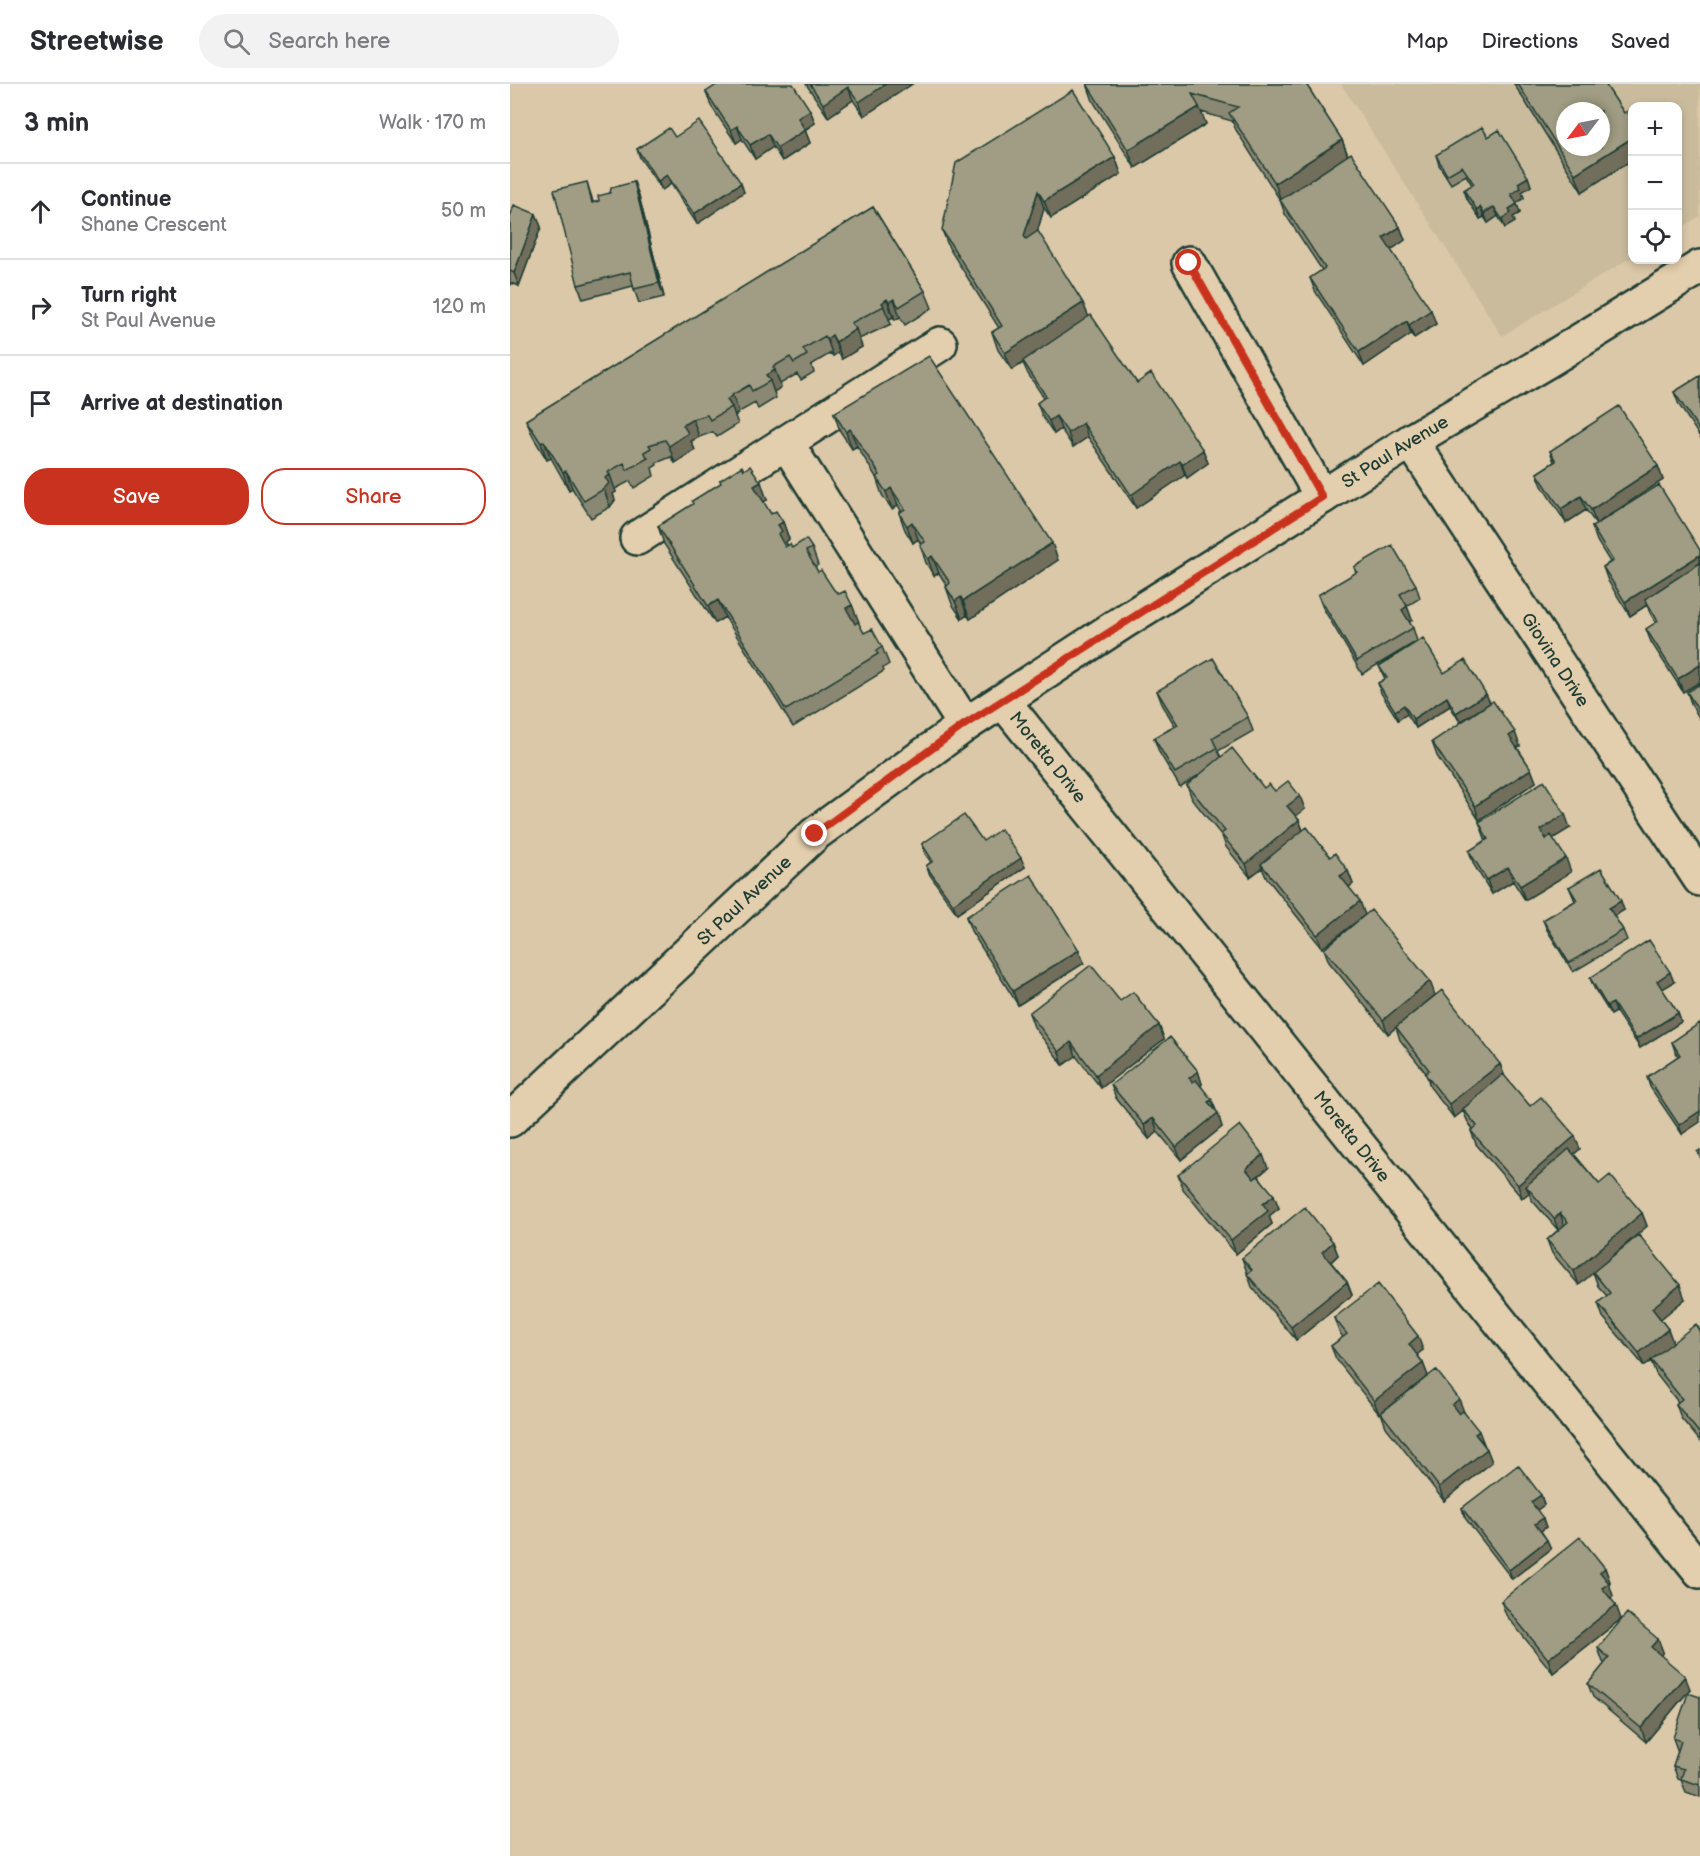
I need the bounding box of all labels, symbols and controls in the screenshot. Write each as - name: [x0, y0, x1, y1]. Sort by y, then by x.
- search box: [199, 14, 619, 68]
- text: Streetwise: [30, 25, 163, 58]
- icon: search: [220, 25, 253, 58]
- text: Search here: [268, 28, 390, 55]
- text: Map: [1406, 29, 1449, 54]
- text: Directions: [1482, 29, 1578, 54]
- text: Saved: [1611, 29, 1670, 54]
- north arrow: [1556, 102, 1610, 156]
- map controls: [1628, 102, 1682, 264]
- button: +: [1628, 102, 1682, 156]
- text: 3 min: [24, 108, 89, 139]
- text: Walk · 170 m: [379, 111, 486, 135]
- button: −: [1628, 156, 1682, 210]
- text: Continue: [81, 186, 171, 213]
- icon: ahead: [24, 195, 57, 228]
- text: 50 m: [441, 199, 486, 223]
- button: locate: [1628, 210, 1682, 264]
- text: Shane Crescent: [81, 213, 227, 237]
- route start: [1175, 249, 1201, 275]
- text: Turn right: [81, 282, 177, 309]
- icon: right: [24, 291, 57, 324]
- text: 120 m: [433, 295, 486, 319]
- text: St Paul Avenue: [81, 309, 216, 333]
- icon: arrive: [24, 387, 57, 420]
- text: Arrive at destination: [81, 390, 283, 417]
- street label: St Paul Avenue: [1338, 411, 1452, 492]
- button: Save: [24, 468, 249, 525]
- button: Share: [261, 468, 486, 525]
- street label: Giovina Drive: [1517, 609, 1594, 711]
- street label: Moretta Drive: [1005, 707, 1091, 807]
- route end: [801, 820, 827, 846]
- street label: St Paul Avenue: [693, 851, 796, 950]
- street label: Moretta Drive: [1309, 1087, 1395, 1186]

